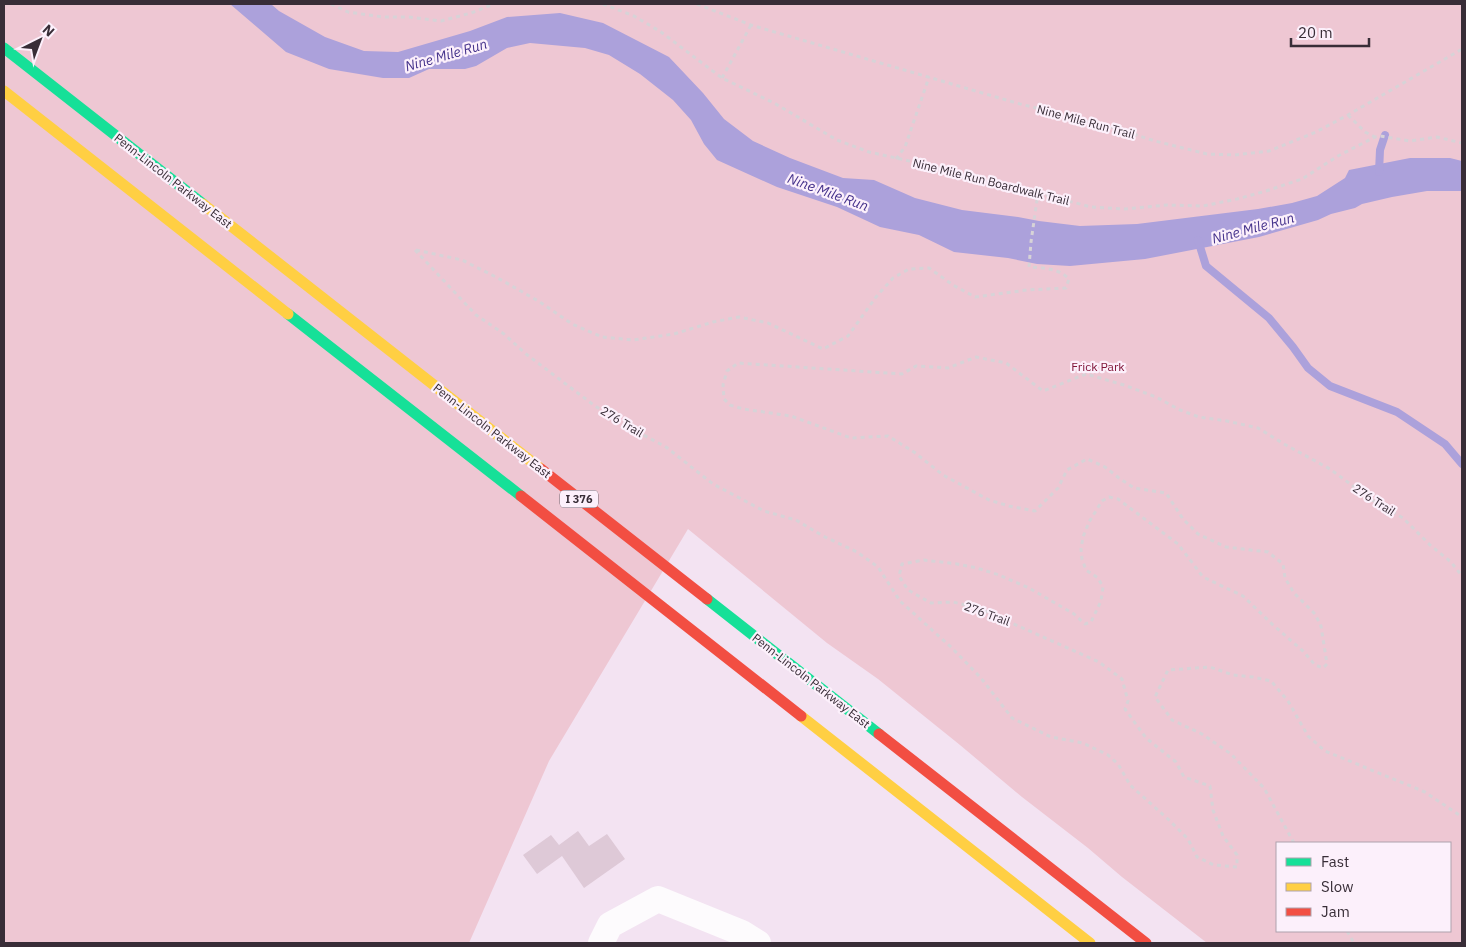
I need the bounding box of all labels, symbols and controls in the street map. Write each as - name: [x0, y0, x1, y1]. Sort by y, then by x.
- north arrow: [15, 15, 65, 65]
- scale bar: [1291, 15, 1368, 47]
- text: N: [39, 20, 58, 40]
- text: 20 m: [1298, 23, 1333, 42]
- water label: Nine Mile Run: [403, 35, 489, 75]
- street label: Nine Mile Run Trail: [1036, 101, 1137, 142]
- street label: Penn-Lincoln Parkway East: [111, 130, 235, 231]
- street label: Nine Mile Run Boardwalk Trail: [911, 155, 1071, 208]
- water label: Nine Mile Run: [785, 169, 871, 215]
- water label: Nine Mile Run: [1210, 208, 1296, 248]
- park label: Frick Park: [1071, 359, 1125, 374]
- street label: Penn-Lincoln Parkway East: [430, 380, 554, 481]
- street label: 276 Trail: [598, 403, 647, 440]
- street label: 276 Trail: [1350, 480, 1398, 519]
- road number: I 376: [560, 490, 598, 508]
- street label: 276 Trail: [962, 598, 1012, 629]
- street label: Penn-Lincoln Parkway East: [749, 630, 873, 731]
- legend: [1276, 842, 1451, 932]
- text: Fast: [1321, 852, 1349, 871]
- text: Slow: [1321, 877, 1354, 896]
- text: Jam: [1321, 902, 1350, 921]

